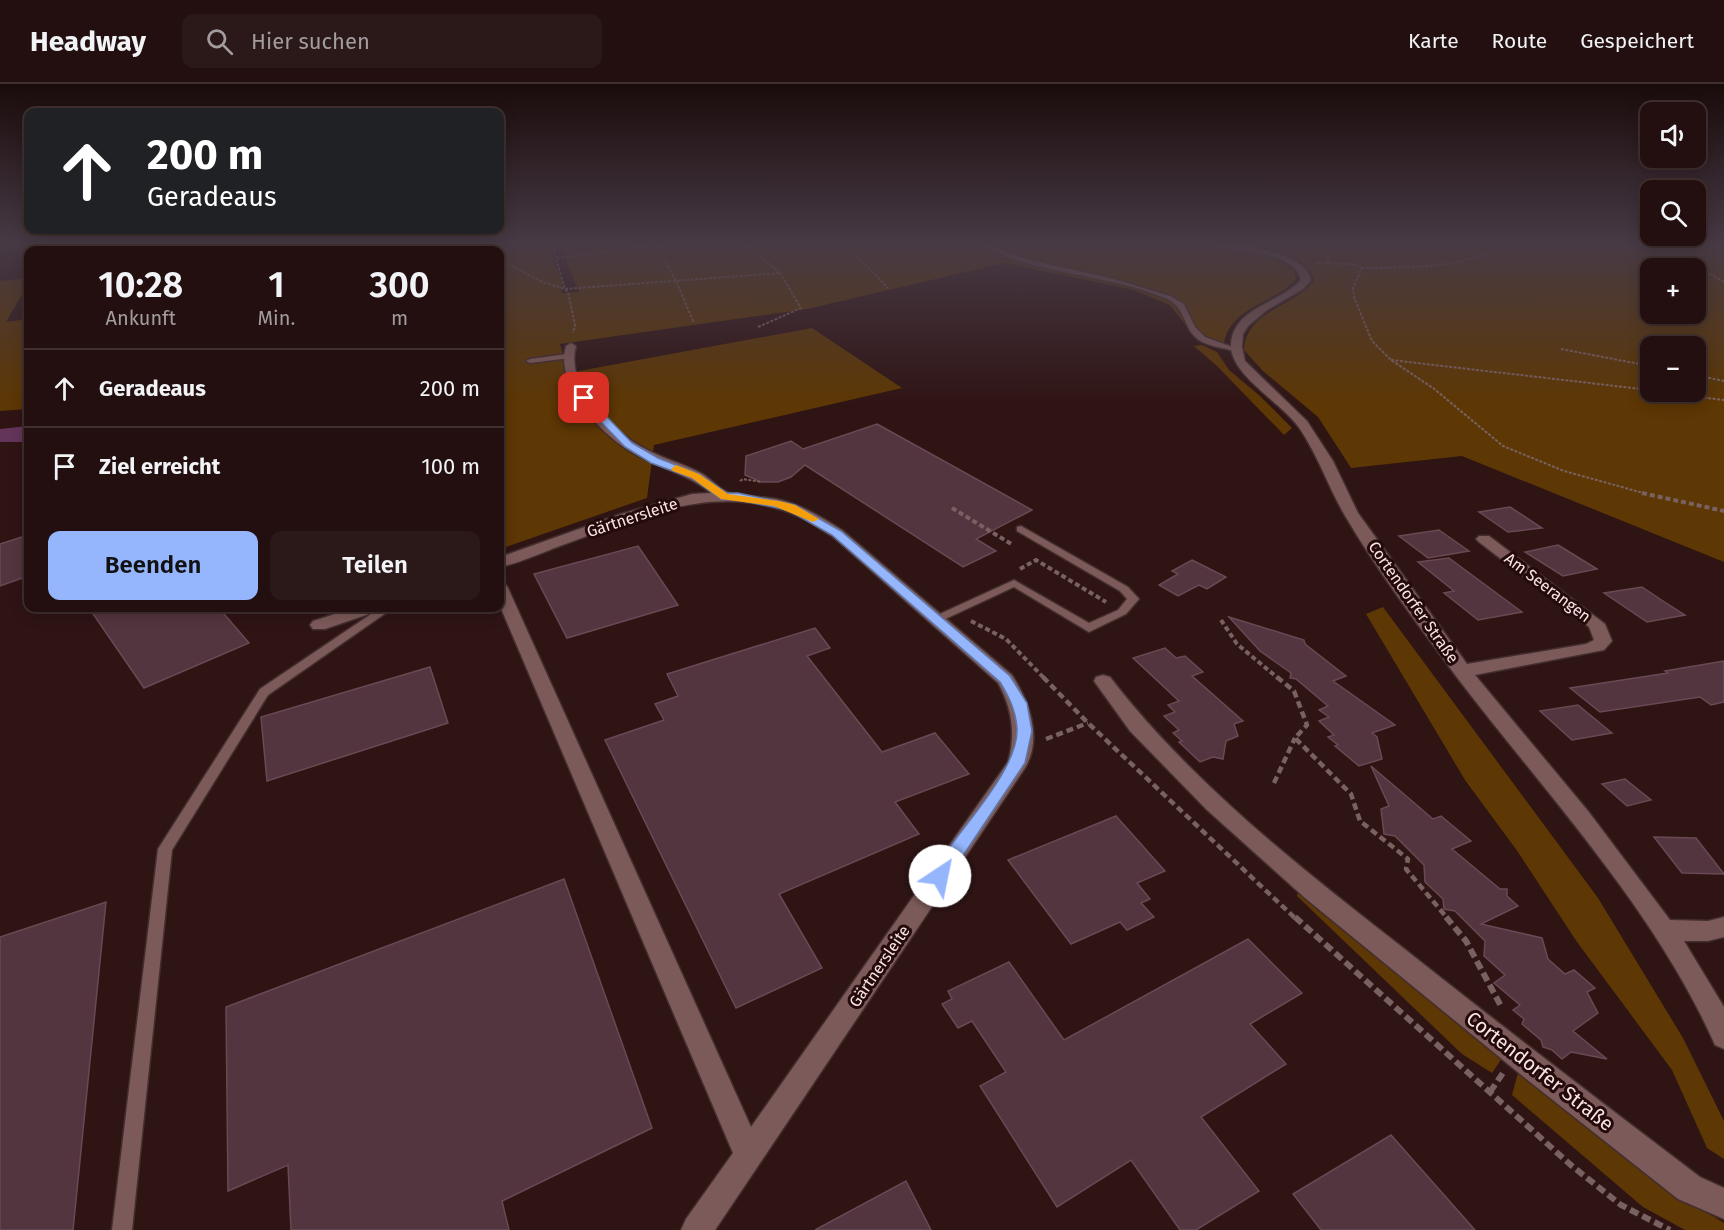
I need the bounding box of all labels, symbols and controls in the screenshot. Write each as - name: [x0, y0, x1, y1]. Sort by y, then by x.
- search box: [182, 14, 602, 68]
- text: Headway: [30, 25, 146, 58]
- icon: search: [203, 25, 236, 58]
- text: Hier suchen: [251, 28, 370, 55]
- text: Karte: [1408, 28, 1459, 54]
- text: Route: [1492, 28, 1547, 54]
- text: Gespeichert: [1580, 28, 1694, 54]
- map controls: [1640, 102, 1706, 402]
- button: sound: [1640, 102, 1706, 168]
- text: 200 m: [147, 130, 263, 180]
- icon: ahead: [48, 132, 126, 210]
- button: search: [1640, 180, 1706, 246]
- text: Geradeaus: [147, 181, 277, 213]
- button: +: [1640, 258, 1706, 324]
- text: 10:28: [98, 263, 183, 307]
- text: 1: [268, 263, 285, 307]
- text: 300: [369, 263, 430, 307]
- text: Ankunft: [105, 306, 176, 330]
- text: Min.: [258, 306, 295, 330]
- text: m: [391, 306, 408, 330]
- button: −: [1640, 336, 1706, 402]
- icon: ahead: [48, 372, 81, 405]
- pin: [558, 372, 609, 423]
- text: Geradeaus: [99, 375, 206, 402]
- text: 200 m: [420, 375, 480, 402]
- icon: arrive: [567, 381, 600, 414]
- icon: arrive: [48, 450, 81, 483]
- text: Ziel erreicht: [99, 453, 220, 480]
- text: 100 m: [421, 453, 480, 480]
- street label: Gärtnersleite: [584, 494, 680, 541]
- button: Beenden: [48, 531, 258, 600]
- button: Teilen: [270, 531, 480, 600]
- street label: Cortendorfer Straße: [1364, 538, 1463, 667]
- street label: Am Seerangen: [1501, 549, 1595, 626]
- position arrow: [908, 844, 972, 908]
- street label: Gärtnersleite: [845, 922, 914, 1011]
- street label: Cortendorfer Straße: [1462, 1006, 1618, 1136]

